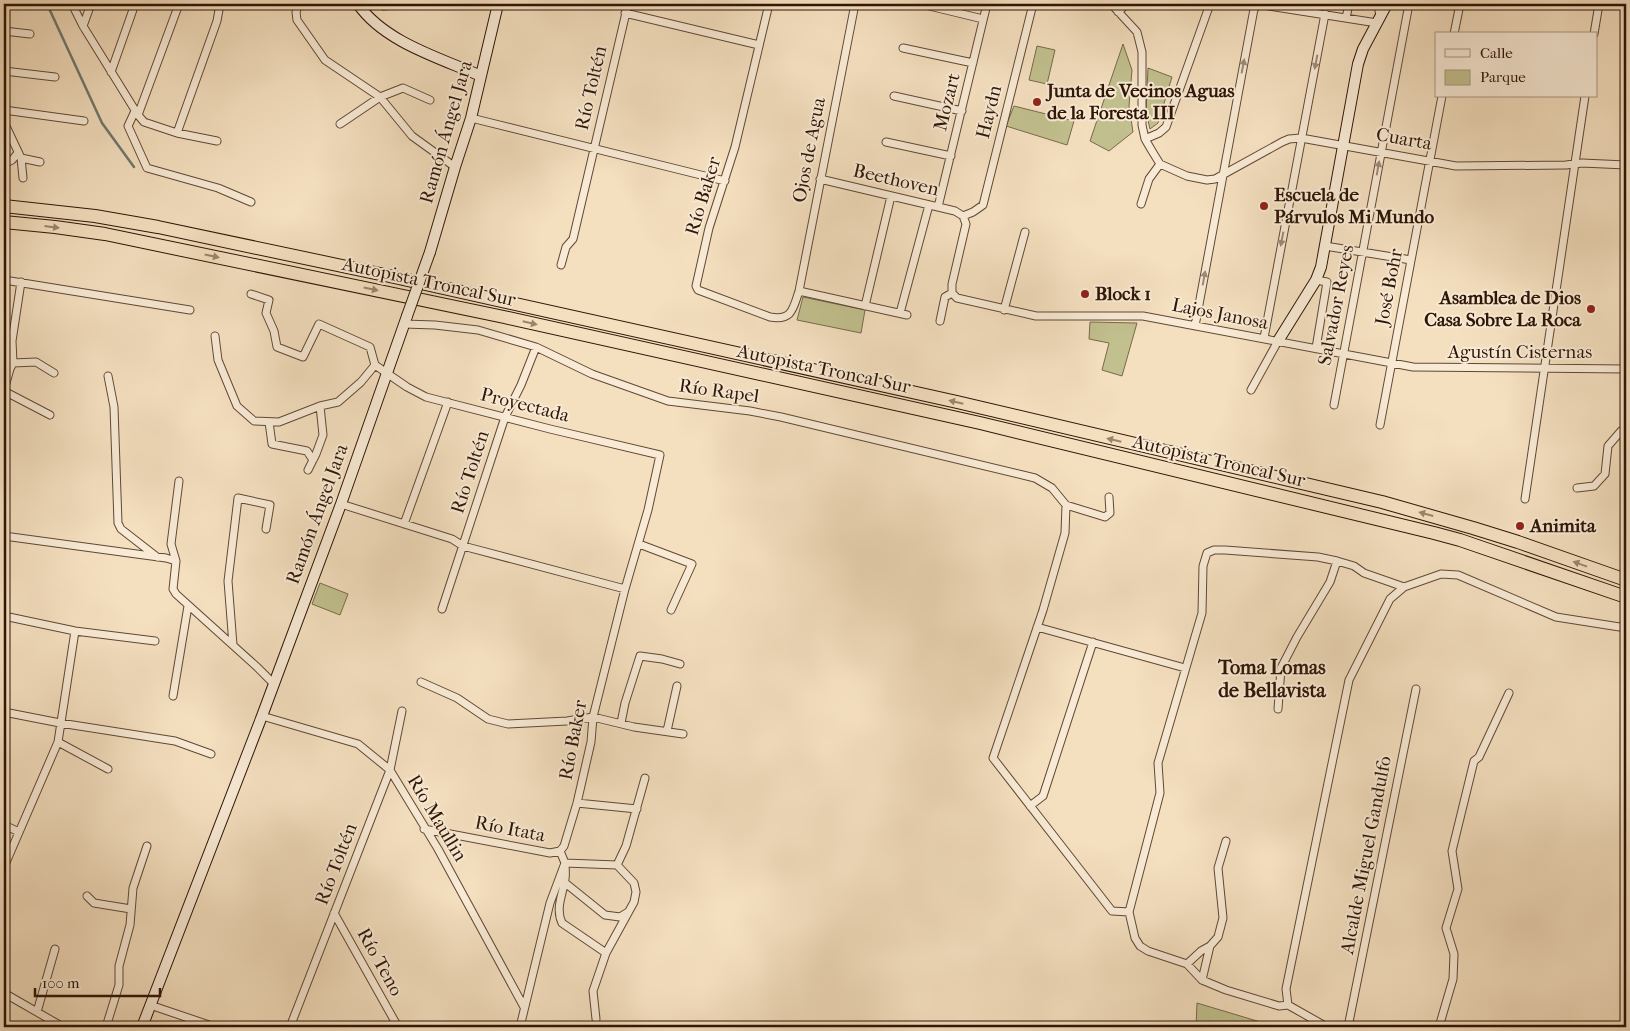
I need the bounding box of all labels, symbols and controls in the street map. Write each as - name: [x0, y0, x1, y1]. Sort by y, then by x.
- legend: [1435, 32, 1598, 98]
- street label: Río Toltén: [571, 44, 611, 132]
- text: Calle: [1480, 44, 1513, 62]
- one-way arrow: [1311, 54, 1319, 70]
- street label: Ramón Ángel Jara: [415, 58, 477, 206]
- one-way arrow: [1240, 58, 1248, 74]
- text: Parque: [1480, 68, 1526, 86]
- street label: Mozart: [929, 71, 965, 133]
- place label: Junta de Vecinos Aguas de la Foresta III: [1045, 80, 1235, 124]
- street label: Haydn: [972, 83, 1006, 141]
- street label: Ojos de Agua: [788, 95, 830, 204]
- marker: Junta de Vecinos Aguas de la Foresta III: [1031, 96, 1043, 108]
- street label: Cuarta: [1374, 123, 1434, 155]
- street label: Río Baker: [681, 153, 726, 238]
- street label: Beethoven: [851, 159, 941, 201]
- one-way arrow: [1375, 159, 1383, 175]
- place label: Escuela de Párvulos Mi Mundo: [1274, 184, 1435, 228]
- marker: Escuela de Párvulos Mi Mundo: [1258, 200, 1270, 212]
- one-way arrow: [45, 223, 61, 231]
- one-way arrow: [1278, 231, 1286, 247]
- street label: Salvador Reyes: [1314, 243, 1358, 367]
- street label: José Bohr: [1370, 246, 1407, 329]
- one-way arrow: [204, 252, 220, 260]
- street label: Autopista Troncal Sur: [339, 253, 519, 311]
- one-way arrow: [1201, 269, 1209, 285]
- place label: Block 1: [1095, 283, 1151, 305]
- one-way arrow: [364, 285, 379, 293]
- place label: Asamblea de Dios Casa Sobre La Roca: [1424, 287, 1582, 331]
- marker: Block 1: [1079, 288, 1091, 300]
- street label: Lajos Janosa: [1170, 294, 1270, 334]
- marker: Asamblea de Dios Casa Sobre La Roca: [1585, 303, 1597, 315]
- one-way arrow: [523, 319, 538, 327]
- street label: Autopista Troncal Sur: [734, 340, 914, 398]
- street label: Agustín Cisternas: [1447, 341, 1592, 363]
- street label: Río Rapel: [678, 374, 760, 408]
- street label: Proyectada: [478, 383, 572, 427]
- one-way arrow: [949, 398, 964, 406]
- street label: Río Toltén: [446, 428, 494, 516]
- street label: Autopista Troncal Sur: [1129, 430, 1308, 492]
- one-way arrow: [1107, 436, 1122, 444]
- street label: Ramón Ángel Jara: [281, 441, 353, 587]
- one-way arrow: [1418, 510, 1433, 518]
- place label: Animita: [1529, 515, 1597, 537]
- marker: Animita: [1514, 520, 1526, 532]
- one-way arrow: [1573, 560, 1588, 567]
- district label: Toma Lomas de Bellavista: [1217, 656, 1327, 702]
- street label: Río Baker: [554, 697, 592, 782]
- street label: Alcalde Miguel Gandulfo: [1336, 754, 1396, 957]
- street label: Río Maullin: [403, 771, 471, 865]
- street label: Río Itata: [473, 811, 547, 847]
- street label: Río Toltén: [310, 820, 362, 908]
- street label: Río Teno: [352, 924, 408, 1000]
- scale bar: [35, 966, 160, 998]
- text: 100 m: [42, 974, 80, 992]

